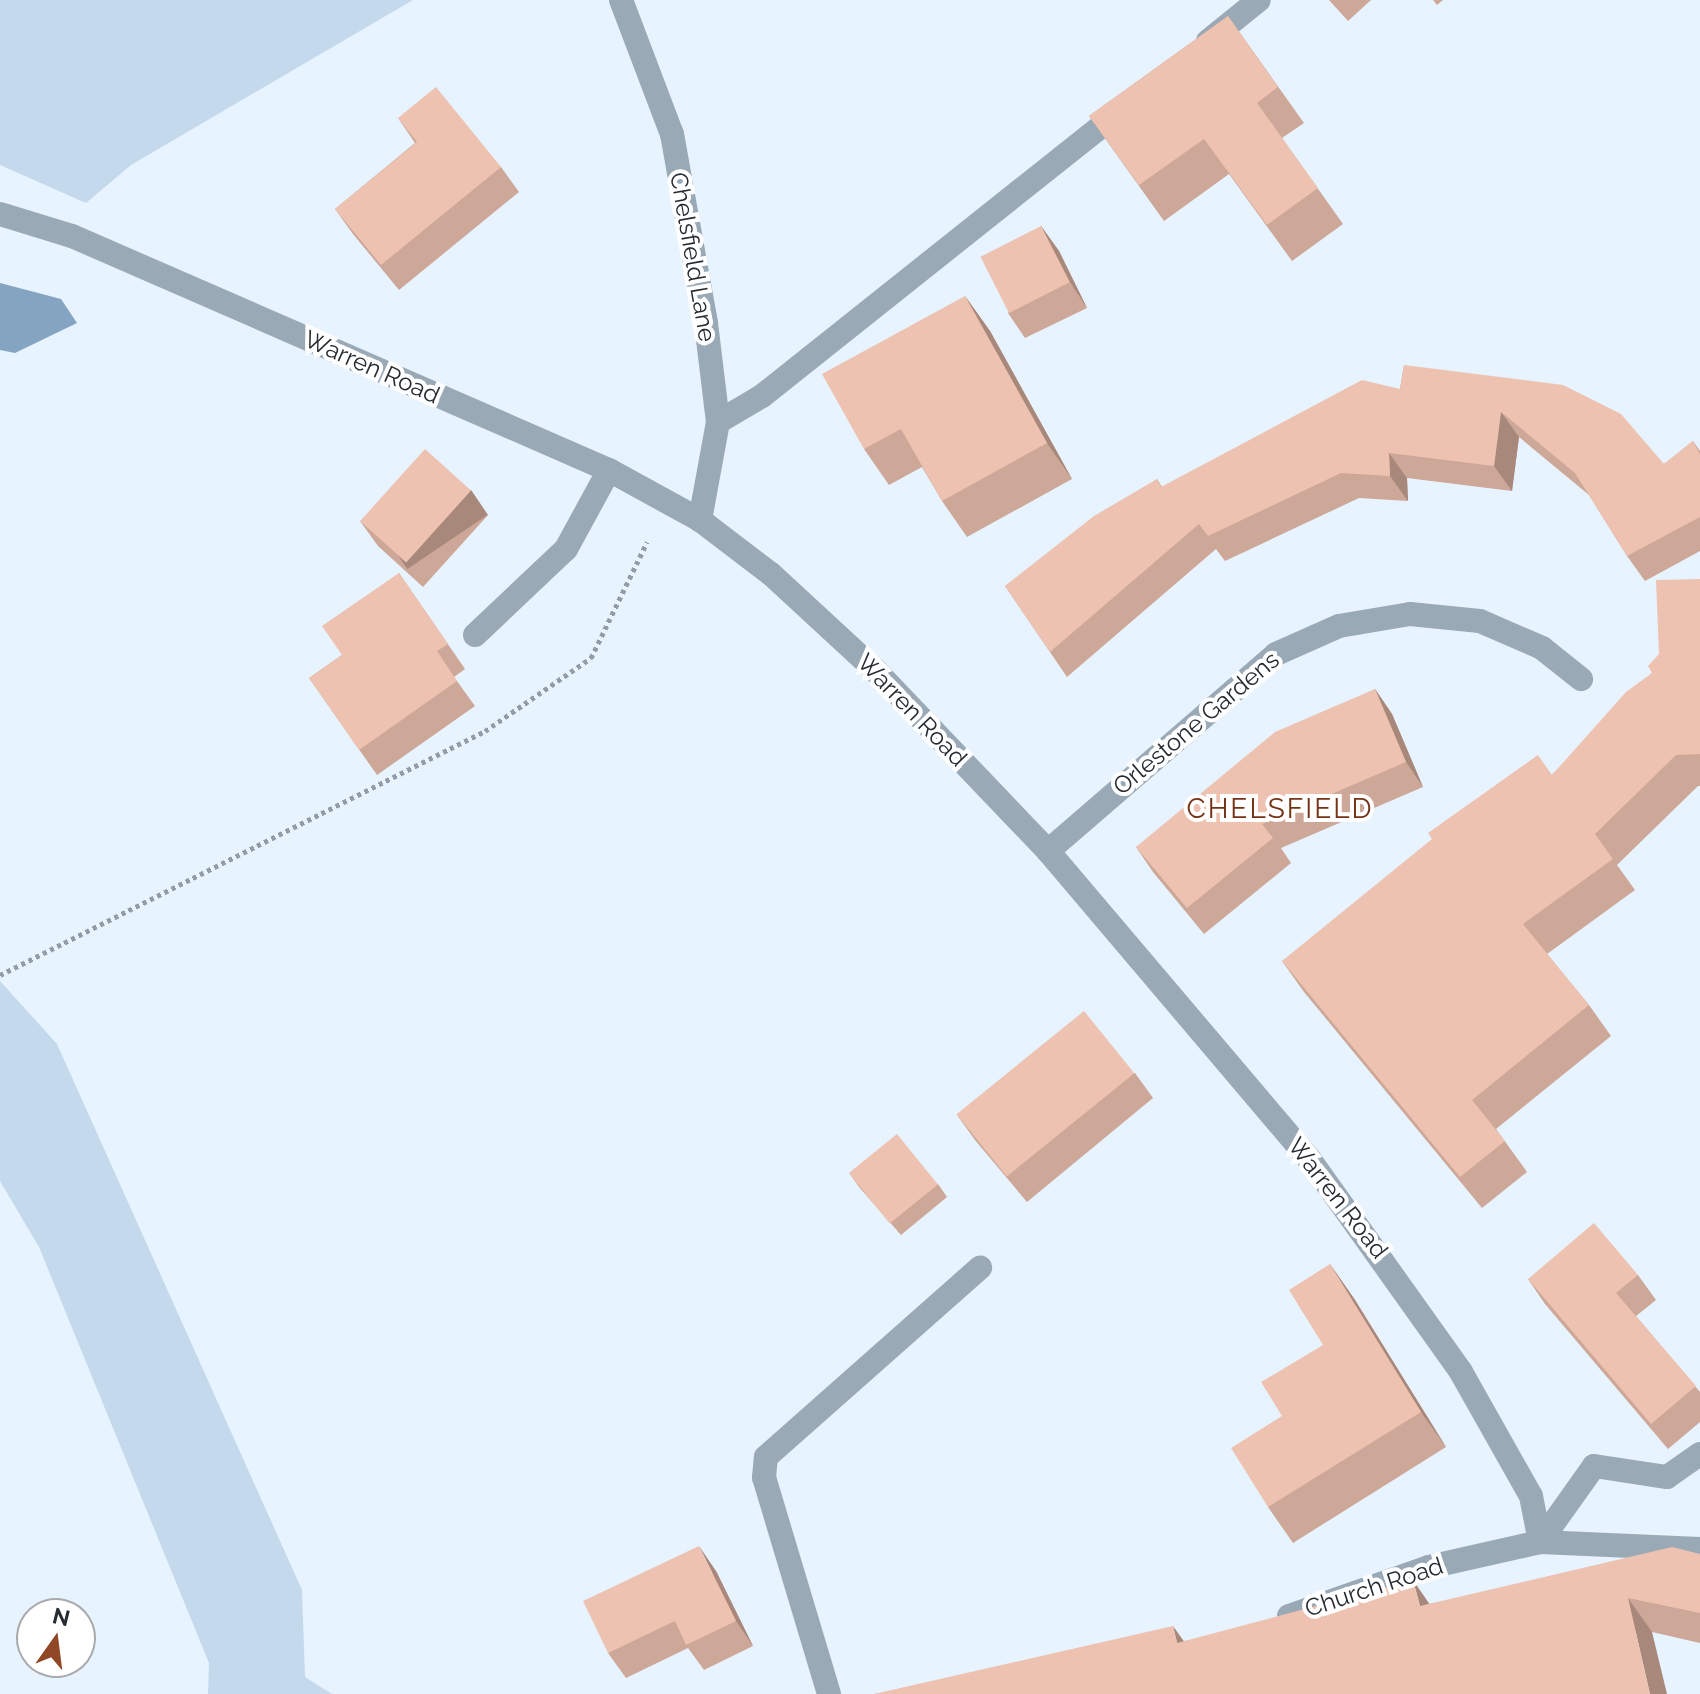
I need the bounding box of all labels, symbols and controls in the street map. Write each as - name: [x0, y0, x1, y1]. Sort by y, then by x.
- street label: Chelsfield Lane: [664, 170, 722, 344]
- street label: Warren Road: [300, 324, 444, 410]
- street label: Orlestone Gardens: [1107, 645, 1285, 801]
- street label: Warren Road: [851, 648, 973, 772]
- district label: CHELSFIELD: [1186, 792, 1374, 826]
- street label: Warren Road: [1282, 1132, 1394, 1264]
- street label: Church Road: [1301, 1551, 1447, 1623]
- north arrow: [16, 1598, 96, 1678]
- text: N: [50, 1602, 73, 1631]

